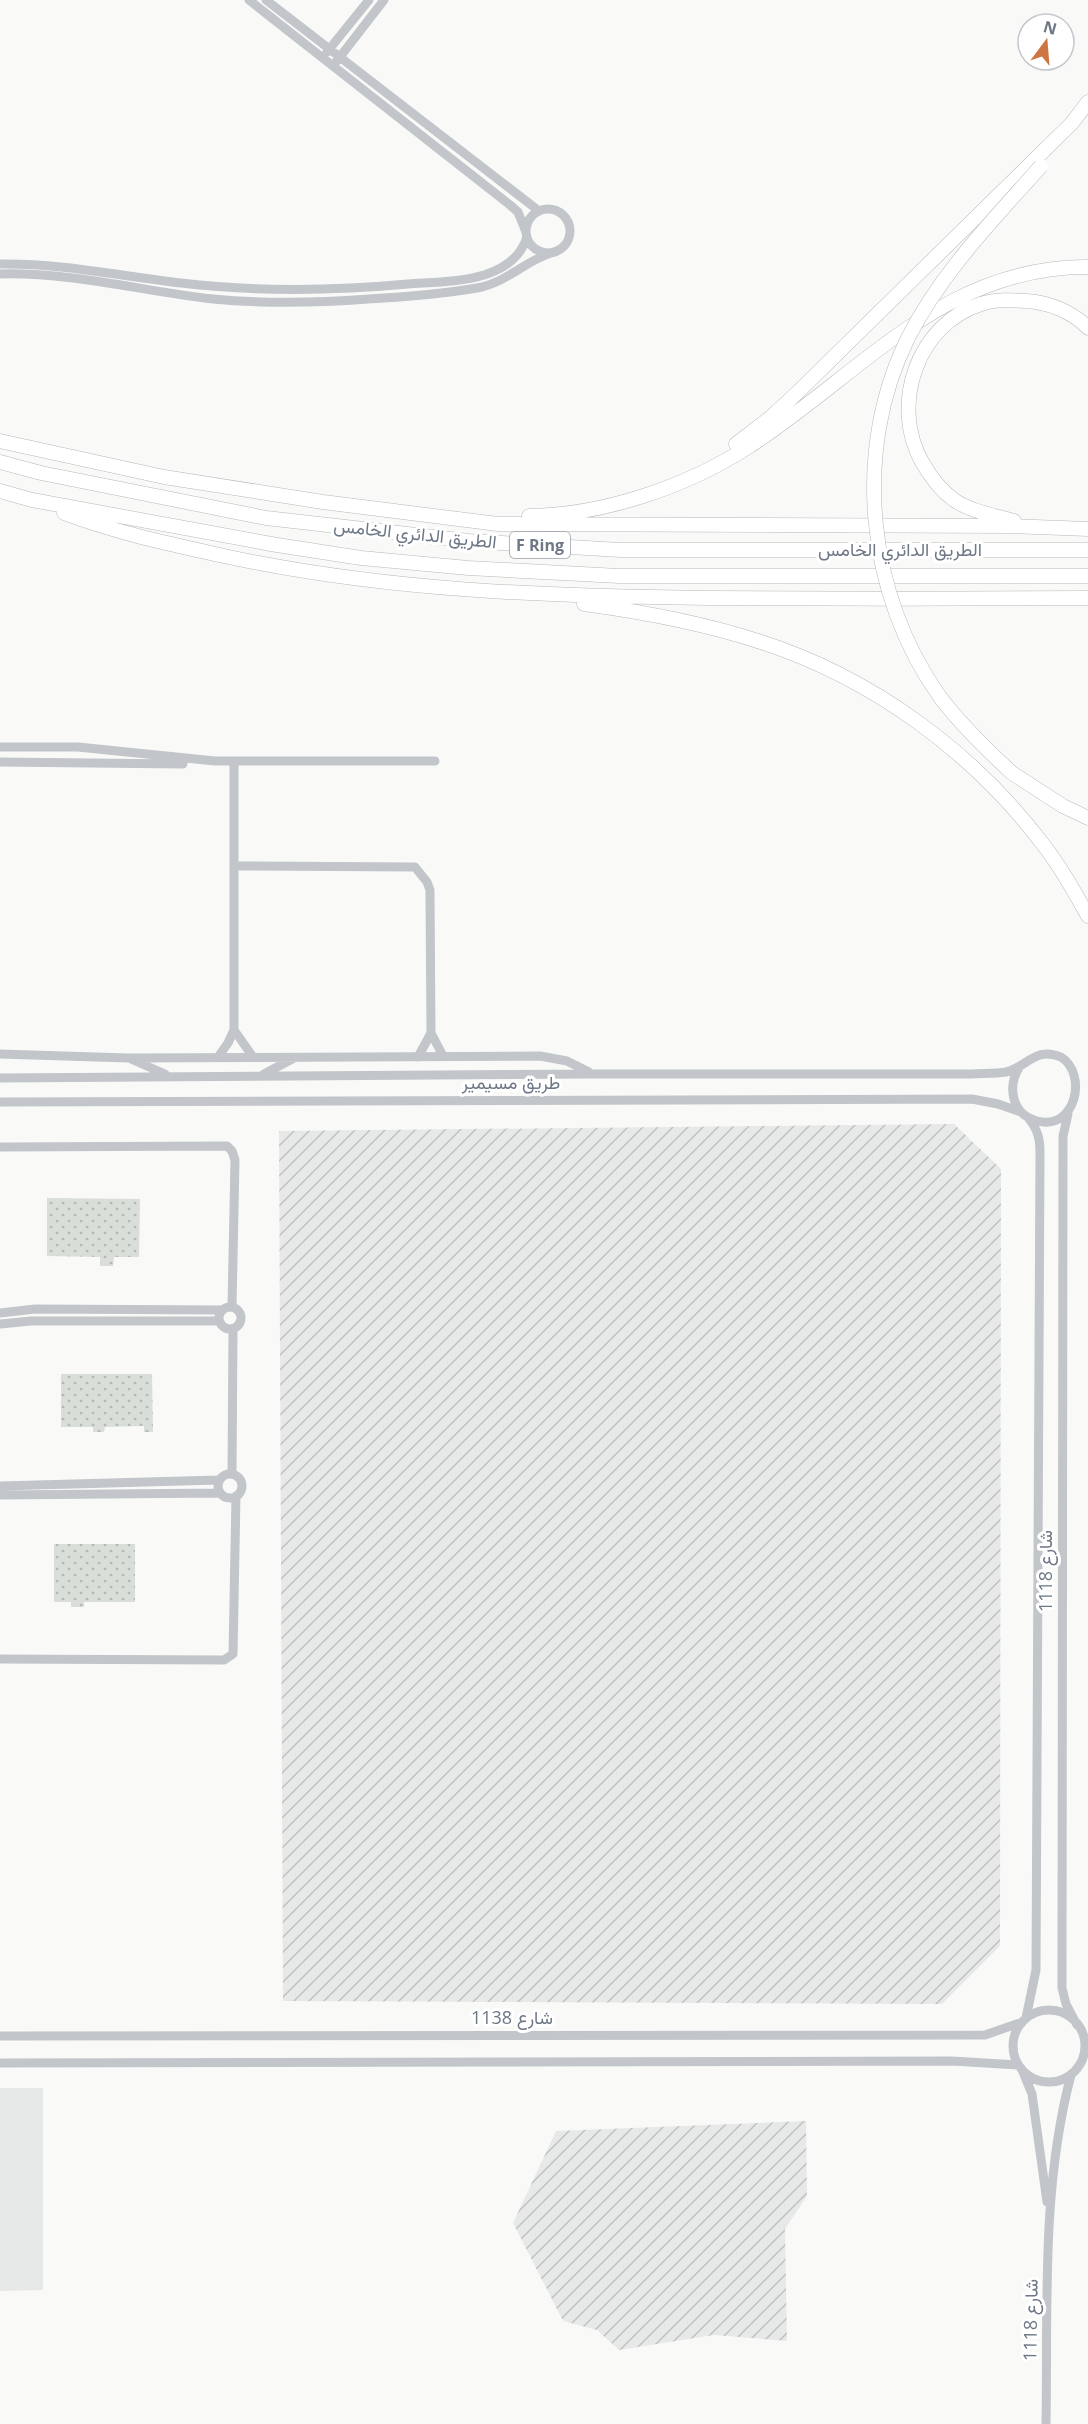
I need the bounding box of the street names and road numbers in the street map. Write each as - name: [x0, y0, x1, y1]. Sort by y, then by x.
- street label: الطريق الدائري الخامس: [332, 513, 498, 557]
- road number: F Ring: [510, 532, 570, 558]
- street label: الطريق الدائري الخامس: [818, 537, 982, 565]
- street label: طريق مسيمير: [461, 1070, 560, 1094]
- street label: شارع 1118: [1033, 1530, 1058, 1612]
- street label: شارع 1138: [471, 2005, 553, 2030]
- street label: شارع 1118: [1017, 2279, 1044, 2361]

